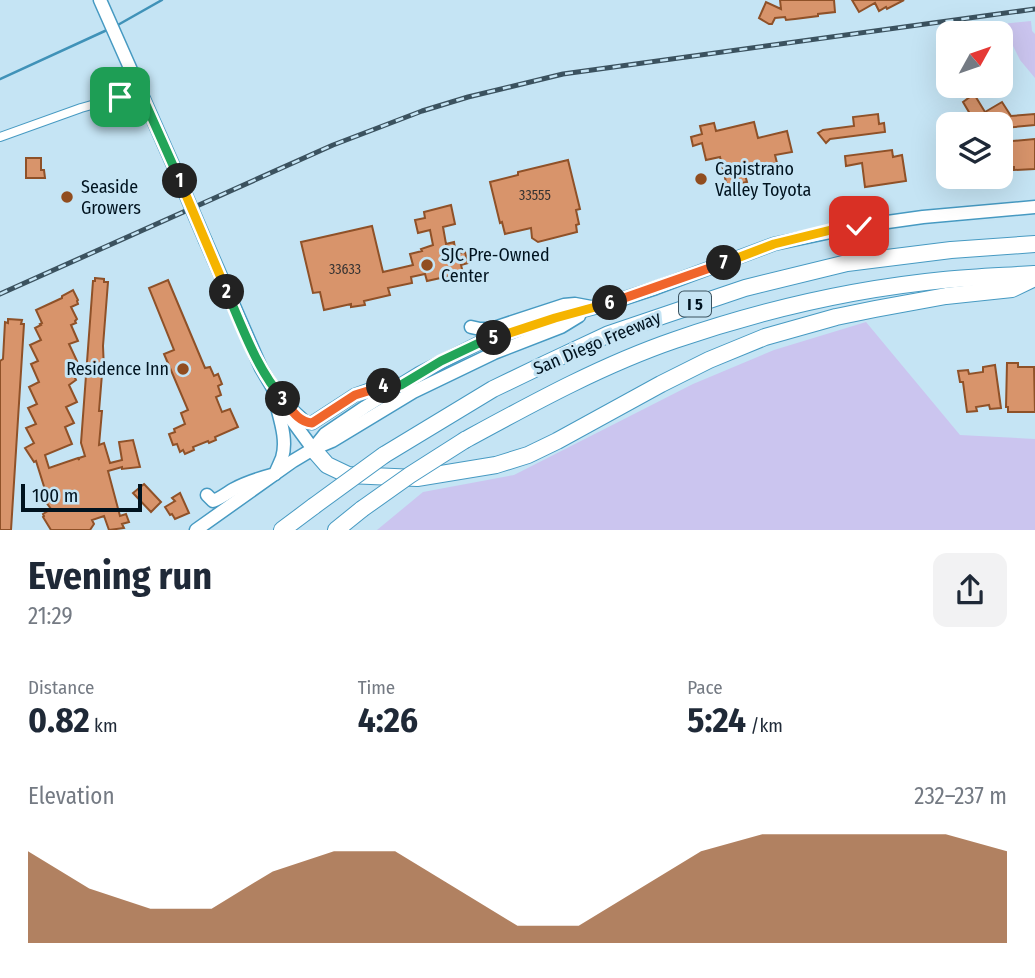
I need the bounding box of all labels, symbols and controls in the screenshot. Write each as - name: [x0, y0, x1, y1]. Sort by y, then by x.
- north arrow: [936, 21, 1013, 98]
- map controls: [936, 21, 1013, 189]
- pin: [90, 67, 150, 127]
- icon: arrive: [101, 78, 139, 116]
- button: layers: [936, 112, 1013, 189]
- place label: Capistrano Valley Toyota: [715, 158, 811, 201]
- pin: 1: [162, 164, 198, 198]
- text: 1: [175, 169, 184, 192]
- marker: Capistrano Valley Toyota: [693, 171, 709, 187]
- place label: Seaside Growers: [81, 176, 141, 219]
- house number: 33555: [519, 187, 551, 204]
- marker: Seaside Growers: [59, 189, 75, 205]
- pin: [829, 196, 889, 256]
- icon: check: [840, 207, 878, 245]
- place label: SJC Pre-Owned Center: [441, 244, 550, 287]
- pin: 7: [706, 246, 742, 280]
- text: 7: [719, 251, 728, 274]
- marker: SJC Pre-Owned Center: [419, 257, 435, 273]
- house number: 33633: [329, 261, 361, 278]
- pin: 2: [210, 274, 244, 310]
- text: 2: [222, 280, 231, 303]
- pin: 6: [592, 286, 628, 320]
- text: 6: [605, 291, 614, 314]
- road number: I 5: [679, 292, 711, 316]
- street label: San Diego Freeway: [530, 306, 664, 380]
- pin: 5: [476, 320, 512, 356]
- text: 5: [489, 326, 498, 349]
- place label: Residence Inn: [66, 358, 169, 380]
- marker: Residence Inn: [175, 361, 191, 377]
- pin: 4: [366, 368, 402, 404]
- text: 4: [379, 374, 388, 397]
- pin: 3: [266, 382, 300, 416]
- text: 3: [278, 387, 287, 410]
- scale bar: [21, 481, 142, 513]
- text: 100 m: [32, 484, 78, 507]
- text: Evening run: [28, 553, 212, 599]
- button: share: [933, 553, 1007, 627]
- text: 21:29: [28, 602, 73, 630]
- text: Distance: [28, 676, 95, 699]
- text: Time: [358, 676, 395, 699]
- text: Pace: [687, 676, 723, 699]
- text: 0.82: [28, 699, 90, 741]
- text: 4:26: [358, 699, 418, 741]
- text: 5:24: [687, 699, 746, 741]
- text: km: [90, 714, 118, 737]
- text: /km: [746, 714, 783, 737]
- text: Elevation: [28, 782, 115, 810]
- text: 232–237 m: [914, 782, 1007, 810]

